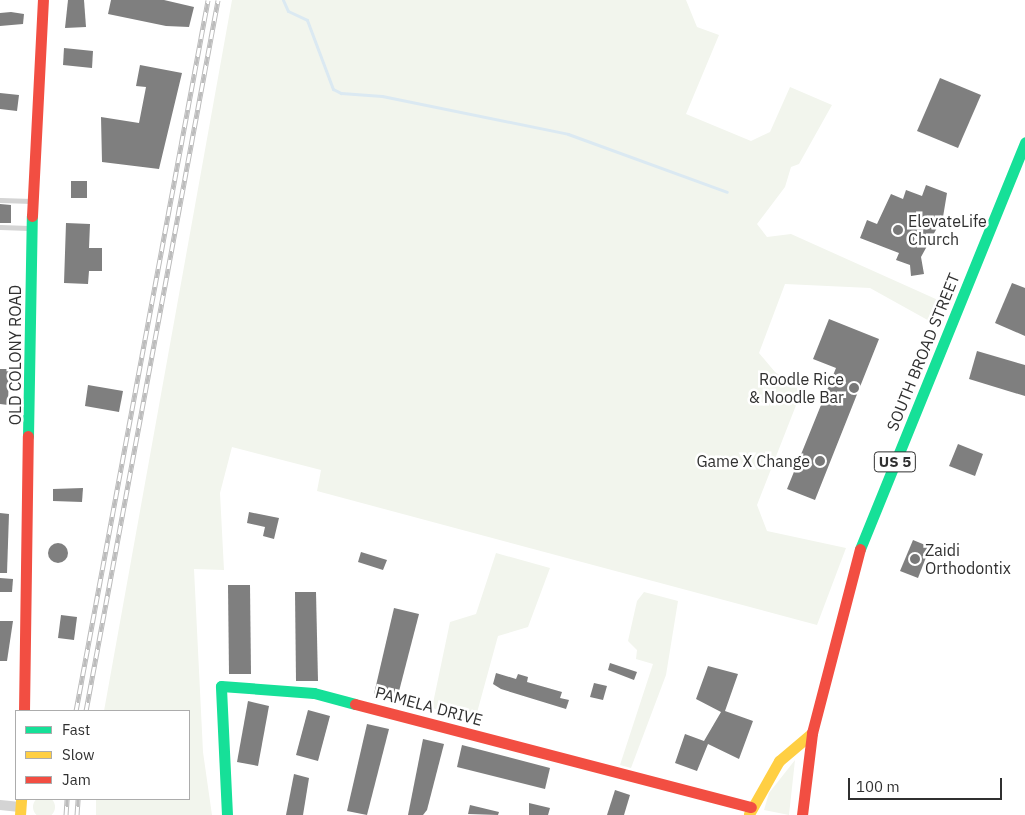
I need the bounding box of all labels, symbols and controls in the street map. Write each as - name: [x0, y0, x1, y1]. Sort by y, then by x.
- place label: ElevateLife Church: [908, 211, 987, 249]
- marker: ElevateLife Church: [892, 224, 904, 236]
- street label: SOUTH BROAD STREET: [883, 270, 963, 434]
- street label: OLD COLONY ROAD: [5, 285, 25, 425]
- place label: Roodle Rice & Noodle Bar: [749, 369, 844, 407]
- marker: Roodle Rice & Noodle Bar: [848, 382, 860, 394]
- road number: US 5: [874, 450, 916, 474]
- place label: Game X Change: [696, 451, 810, 471]
- marker: Game X Change: [814, 455, 826, 467]
- place label: Zaidi Orthodontix: [925, 540, 1011, 578]
- marker: Zaidi Orthodontix: [909, 553, 921, 565]
- street label: PAMELA DRIVE: [373, 682, 485, 730]
- legend: [15, 710, 190, 800]
- text: Fast: [62, 720, 90, 739]
- text: Slow: [62, 745, 95, 764]
- scale bar: [850, 768, 1004, 800]
- text: Jam: [62, 770, 91, 789]
- text: 100 m: [856, 777, 900, 796]

